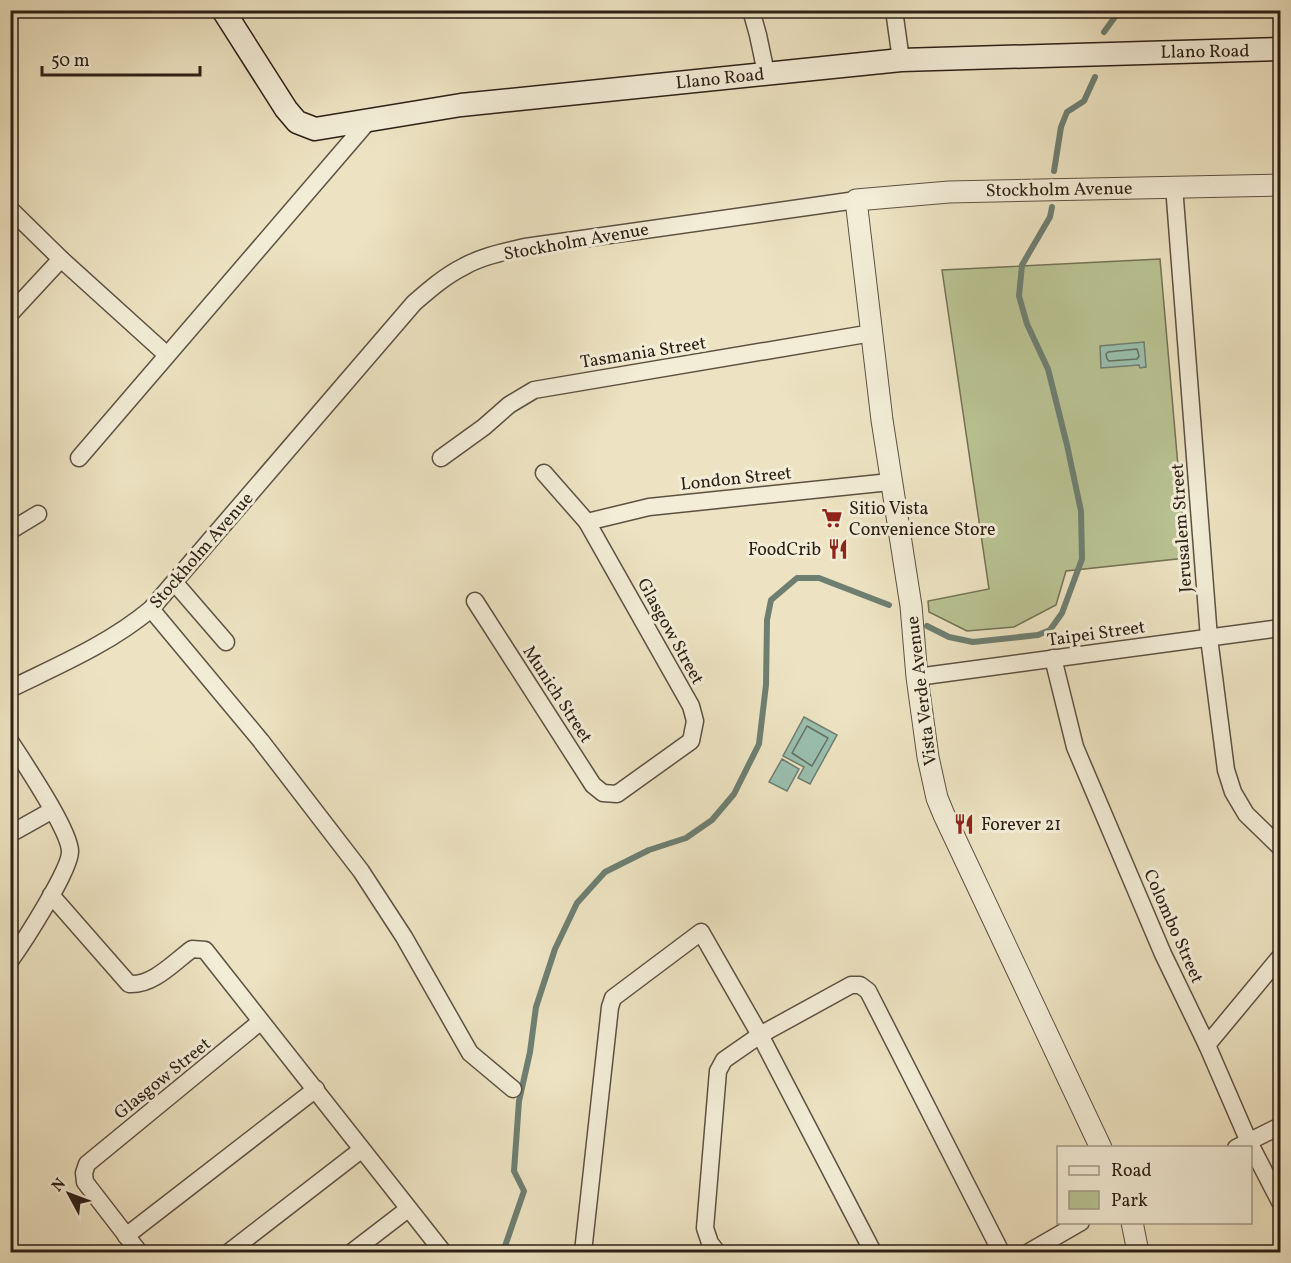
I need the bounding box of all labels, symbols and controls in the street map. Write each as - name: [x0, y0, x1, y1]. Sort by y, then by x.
- scale bar: [42, 39, 200, 77]
- street label: Llano Road: [1160, 39, 1250, 66]
- text: 50 m: [51, 49, 90, 74]
- street label: Llano Road: [675, 62, 766, 97]
- street label: Stockholm Avenue: [985, 177, 1133, 204]
- street label: Stockholm Avenue: [502, 217, 651, 268]
- street label: Tasmania Street: [579, 331, 708, 376]
- street label: London Street: [679, 461, 793, 498]
- street label: Jerusalem Street: [1166, 462, 1199, 593]
- street label: Stockholm Avenue: [144, 487, 260, 615]
- place label: Sitio Vista Convenience Store: [849, 497, 996, 543]
- supermarket icon: Sitio Vista Convenience Store: [820, 506, 844, 530]
- restaurant icon: FoodCrib: [826, 537, 850, 561]
- place label: FoodCrib: [748, 538, 821, 563]
- street label: Glasgow Street: [630, 574, 709, 689]
- street label: Vista Verde Avenue: [901, 614, 944, 767]
- street label: Taipei Street: [1046, 615, 1147, 654]
- street label: Munich Street: [516, 641, 598, 749]
- restaurant icon: Forever 21: [952, 812, 976, 836]
- place label: Forever 21: [981, 813, 1061, 838]
- street label: Colombo Street: [1136, 866, 1209, 988]
- street label: Glasgow Street: [109, 1032, 217, 1126]
- legend: [1057, 1146, 1252, 1224]
- text: Road: [1111, 1159, 1152, 1184]
- north arrow: [39, 1164, 99, 1224]
- text: N: [47, 1174, 72, 1197]
- text: Park: [1111, 1189, 1148, 1214]

